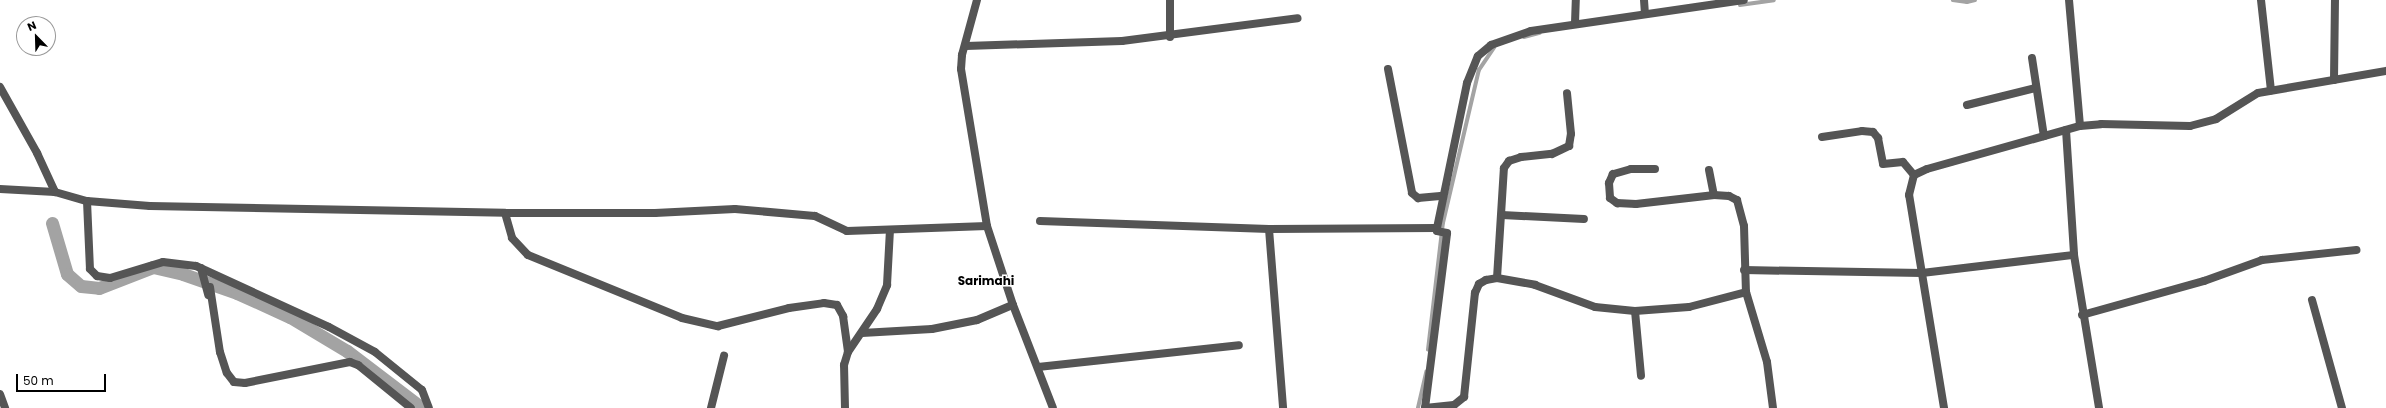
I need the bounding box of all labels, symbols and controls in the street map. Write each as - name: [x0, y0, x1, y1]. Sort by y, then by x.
- north arrow: [16, 16, 56, 56]
- text: N: [25, 17, 39, 35]
- district label: Sarimahi: [958, 274, 1014, 288]
- scale bar: [18, 366, 108, 392]
- text: 50 m: [23, 372, 54, 389]

